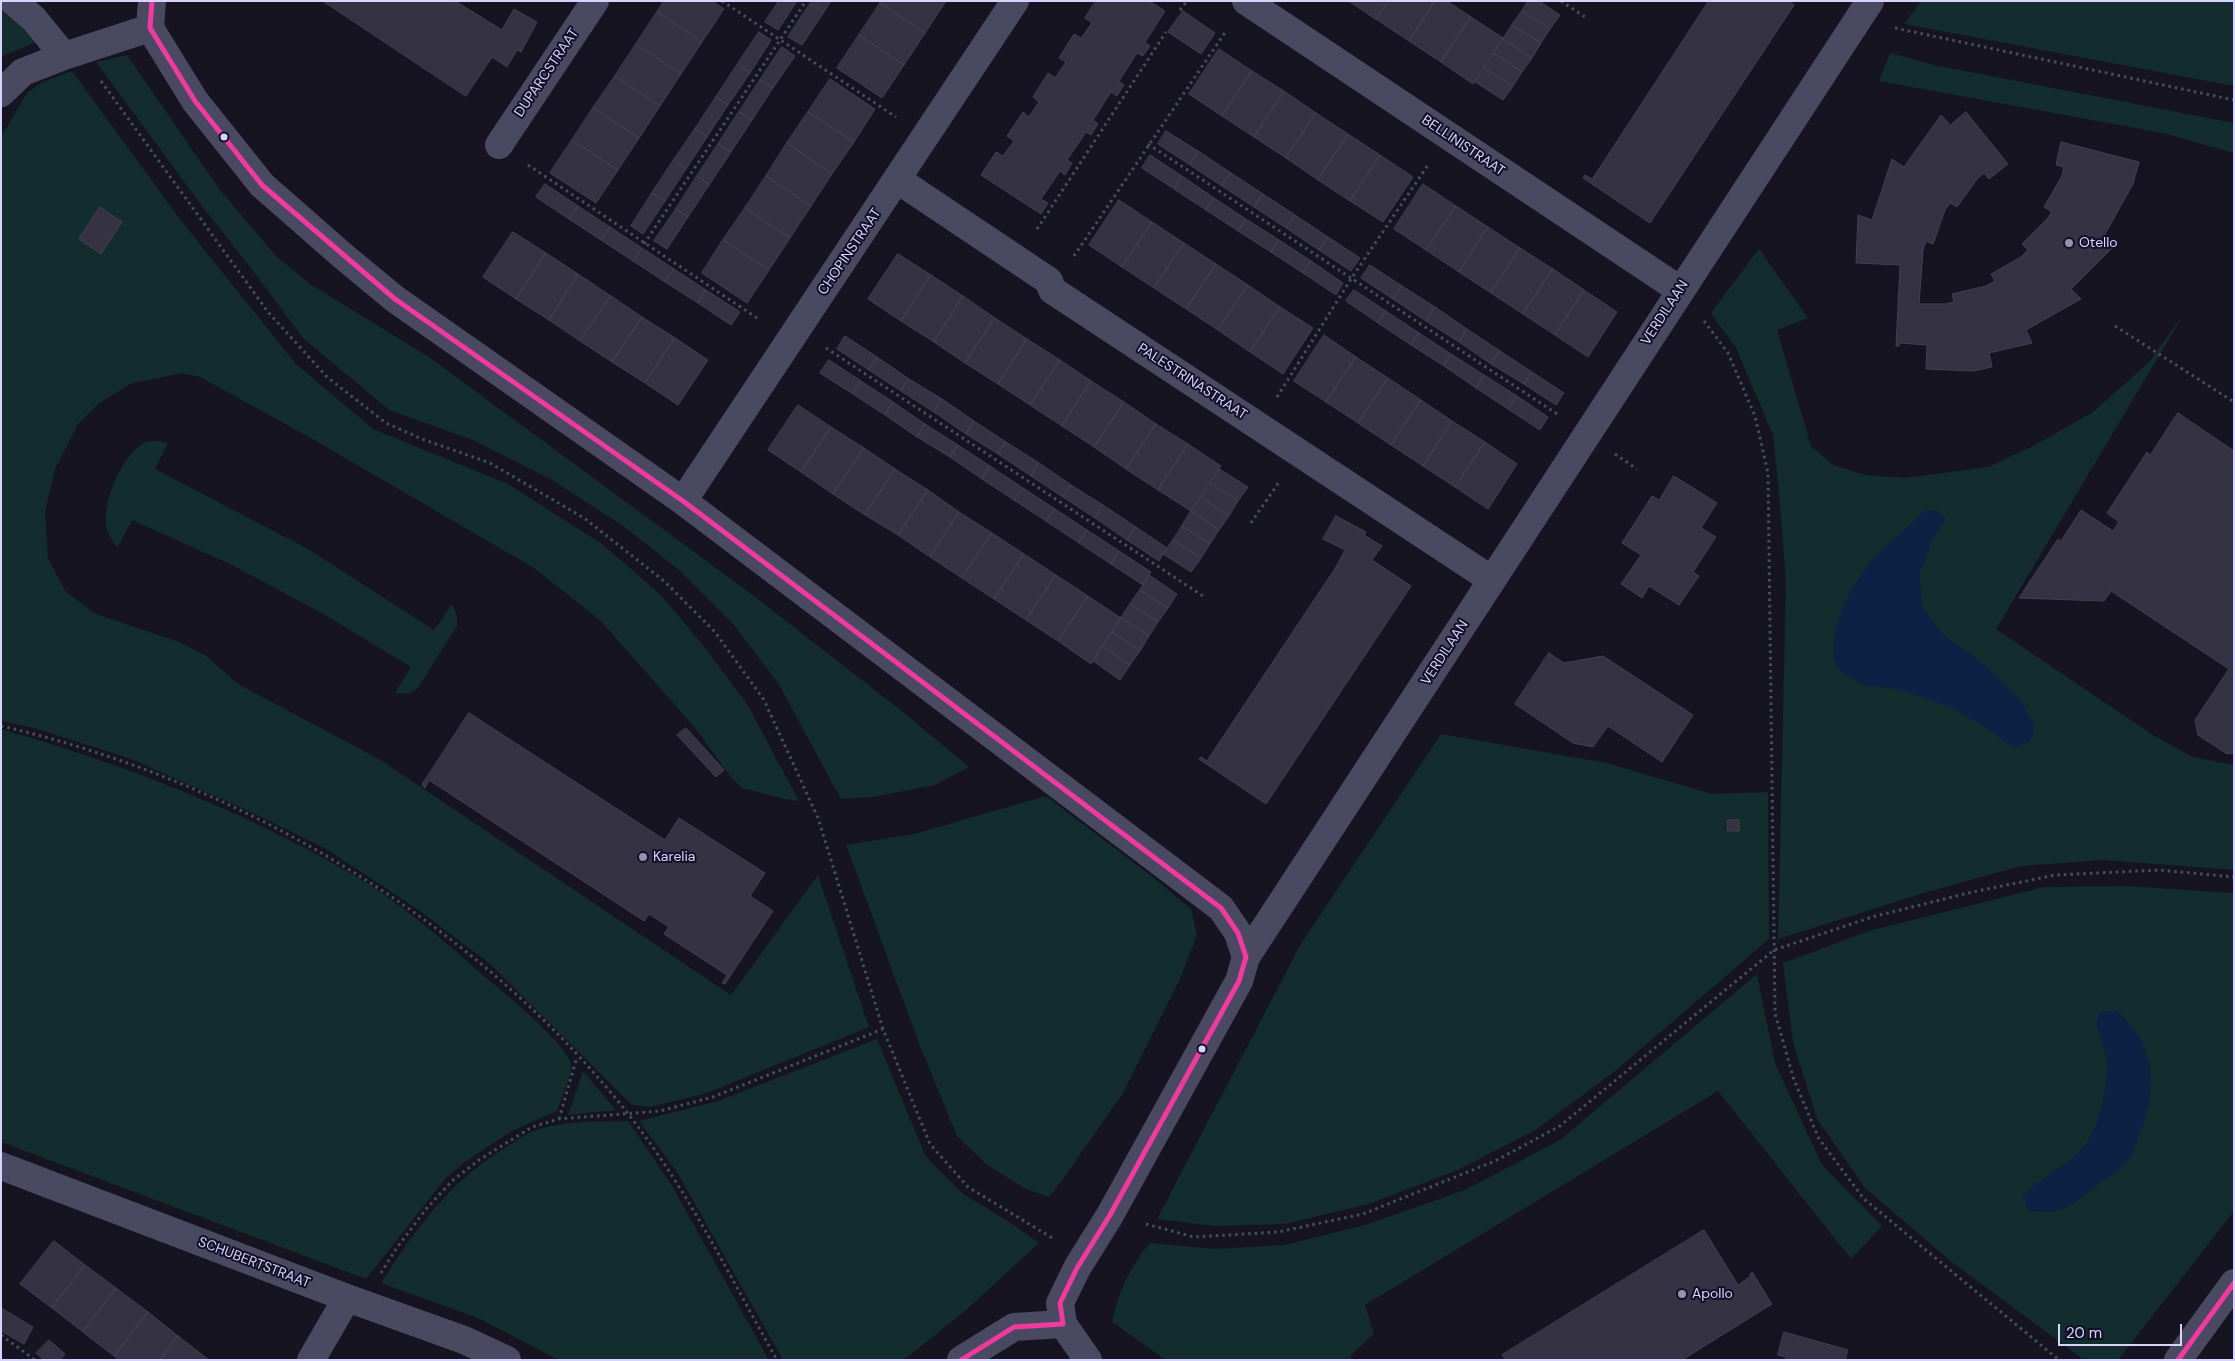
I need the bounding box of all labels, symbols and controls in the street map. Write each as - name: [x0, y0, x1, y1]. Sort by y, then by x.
- street label: DUPARCSTRAAT: [511, 26, 583, 120]
- street label: BELLINISTRAAT: [1418, 112, 1508, 180]
- unlabelled marker: [219, 132, 229, 142]
- street label: CHOPINSTRAAT: [815, 205, 885, 299]
- place label: Otello: [2079, 235, 2118, 251]
- marker: Otello: [2063, 237, 2075, 249]
- street label: VERDILAAN: [1638, 277, 1692, 349]
- street label: PALESTRINASTRAAT: [1134, 340, 1250, 424]
- street label: VERDILAAN: [1418, 617, 1472, 689]
- place label: Karelia: [653, 849, 695, 865]
- marker: Karelia: [637, 851, 649, 863]
- unlabelled marker: [1197, 1044, 1207, 1054]
- street label: SCHUBERTSTRAAT: [196, 1234, 312, 1292]
- place label: Apollo: [1692, 1286, 1733, 1302]
- marker: Apollo: [1676, 1288, 1688, 1300]
- scale bar: [2060, 1314, 2184, 1346]
- text: 20 m: [2066, 1323, 2102, 1343]

